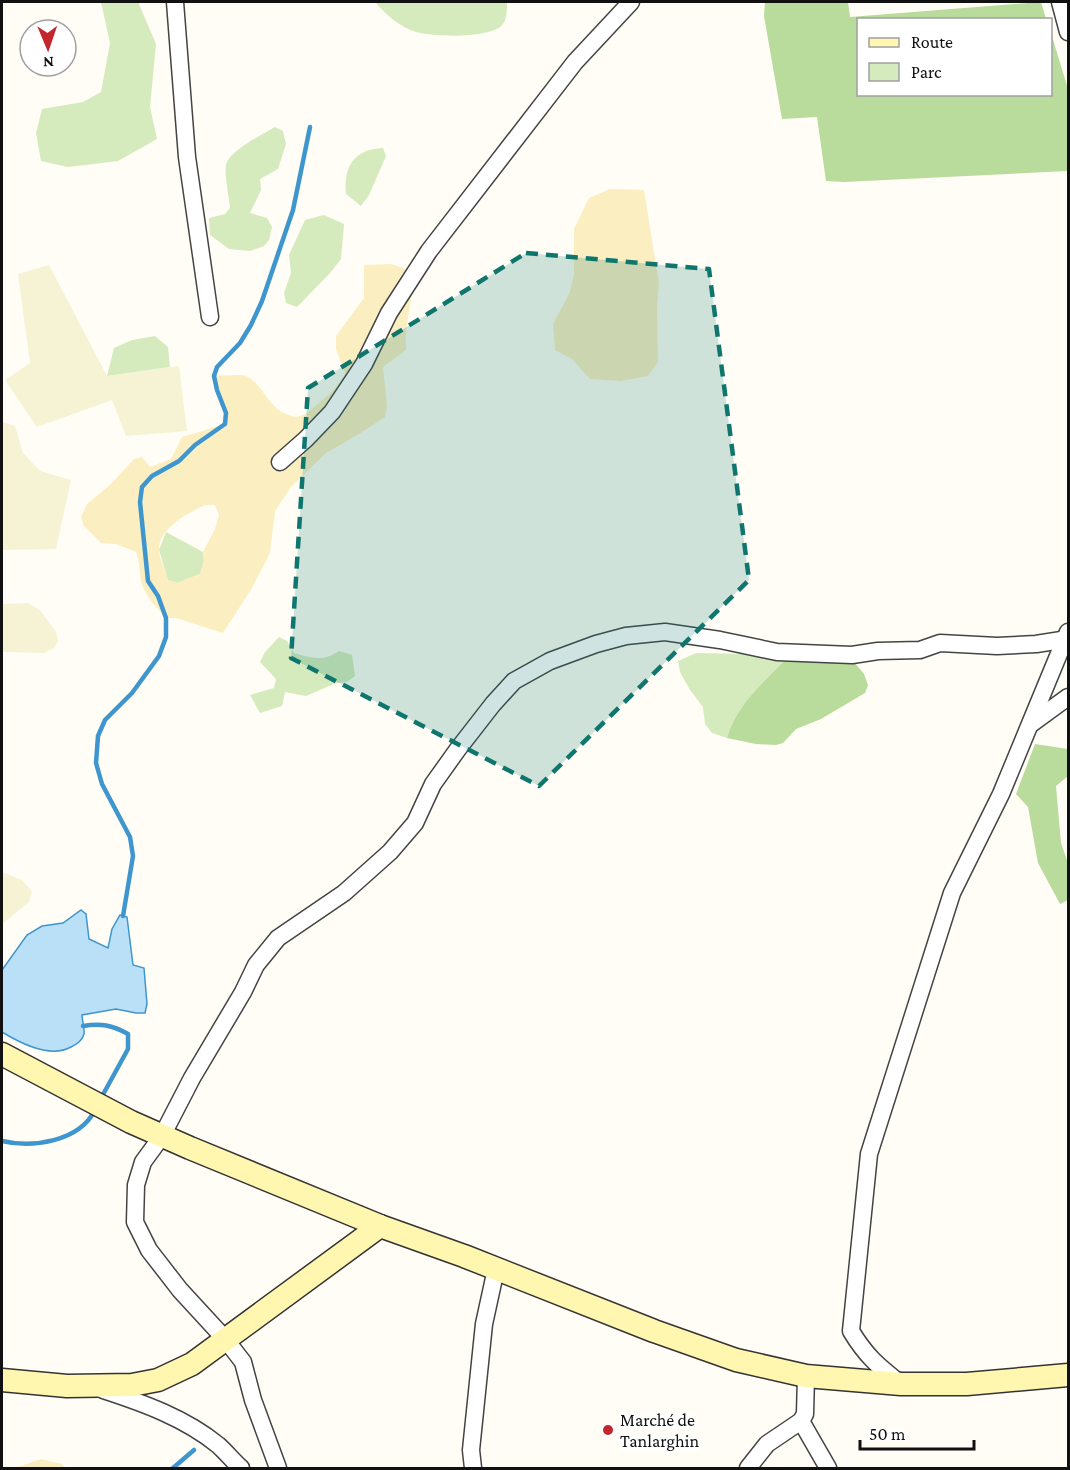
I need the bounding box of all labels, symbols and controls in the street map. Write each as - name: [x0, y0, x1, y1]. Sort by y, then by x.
- north arrow: [18, 18, 78, 78]
- legend: [857, 18, 1052, 96]
- text: Route: [911, 32, 953, 52]
- text: N: [43, 54, 54, 71]
- text: Parc: [911, 62, 942, 82]
- place label: Marché de Tanlarghin: [620, 1410, 699, 1451]
- scale bar: [860, 1413, 974, 1451]
- marker: Marché de Tanlarghin: [601, 1423, 615, 1437]
- text: 50 m: [869, 1424, 906, 1444]

